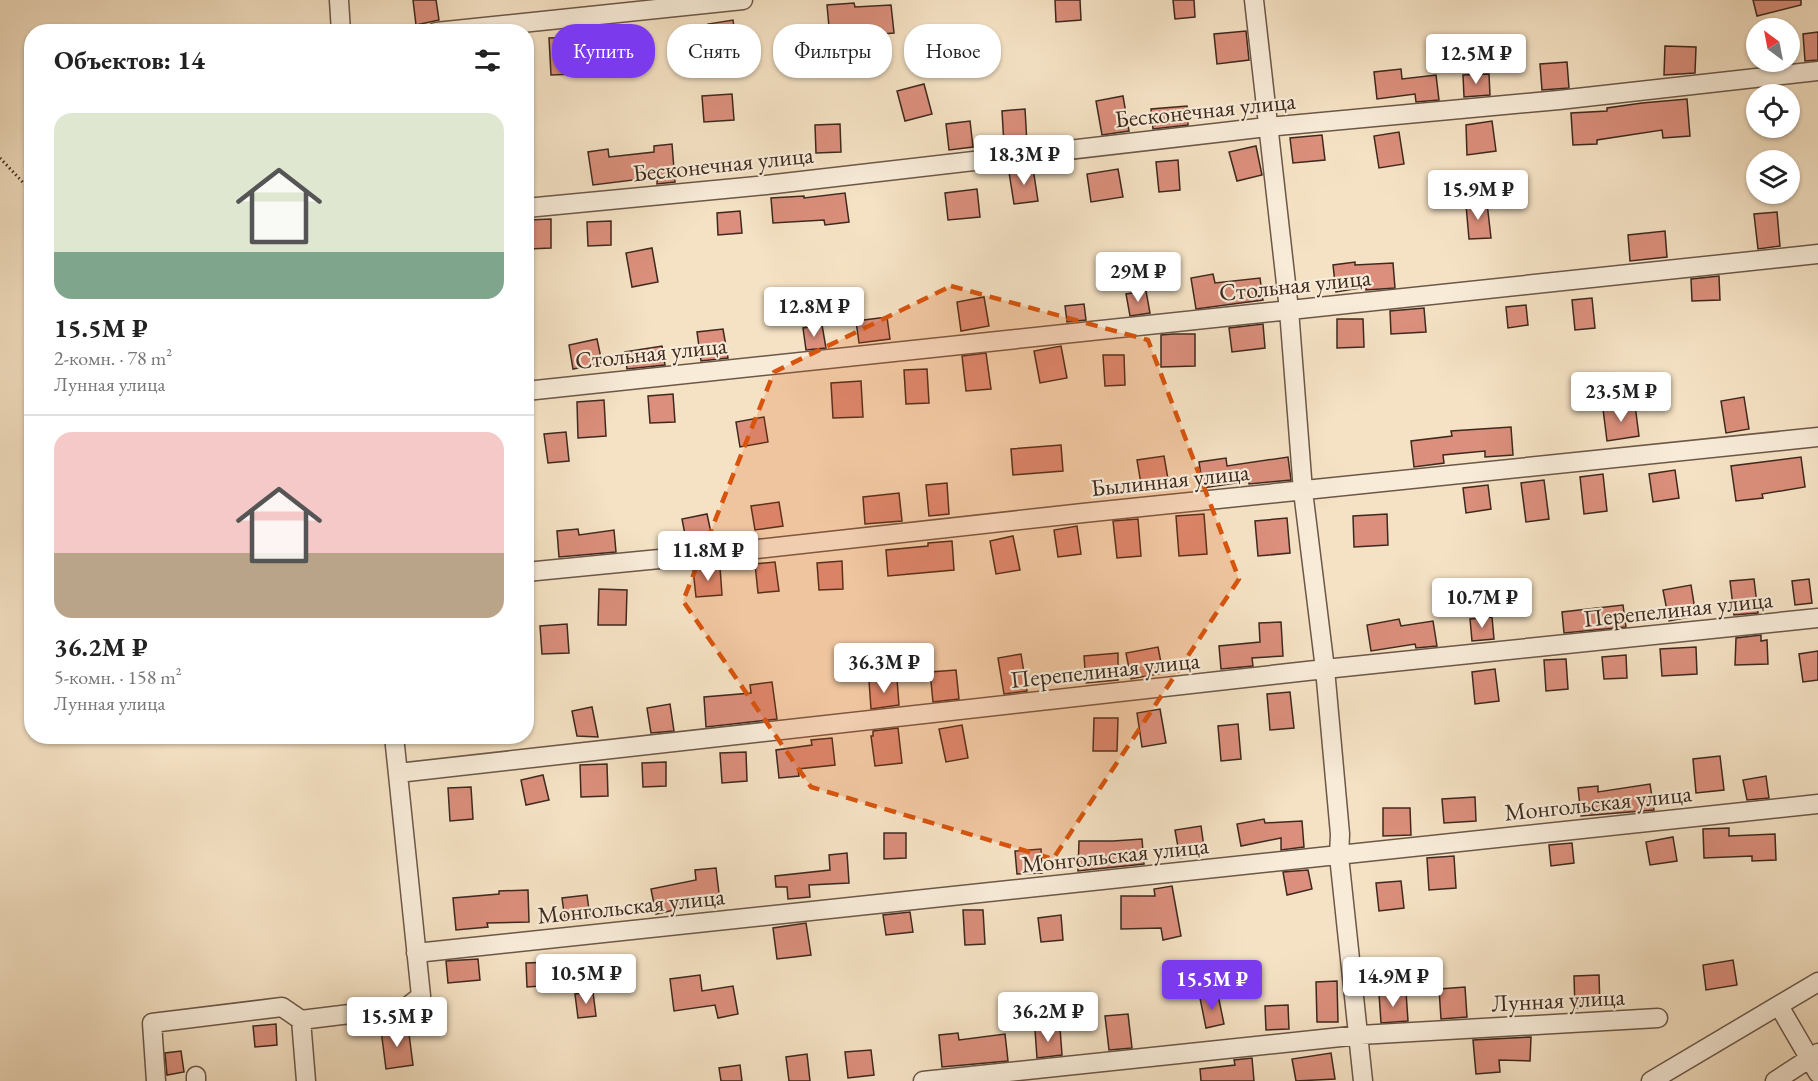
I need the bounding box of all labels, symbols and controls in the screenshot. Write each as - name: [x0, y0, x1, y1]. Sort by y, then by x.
- north arrow: [1746, 18, 1800, 72]
- map controls: [1746, 18, 1800, 204]
- chip: Купить: [552, 24, 655, 78]
- chip: Снять: [667, 24, 761, 78]
- chip: Фильтры: [773, 24, 892, 78]
- chip: Новое: [904, 24, 1001, 78]
- pin: 12.5M ₽: [1421, 34, 1531, 85]
- text: 12.5M ₽: [1440, 40, 1512, 66]
- text: Объектов: 14: [54, 43, 205, 77]
- icon: filters: [471, 44, 504, 77]
- button: locate: [1746, 84, 1800, 138]
- street label: Бесконечная улица: [1113, 85, 1297, 134]
- pin: 18.3M ₽: [969, 135, 1079, 186]
- street label: Бесконечная улица: [631, 139, 815, 188]
- text: 18.3M ₽: [988, 141, 1060, 167]
- button: layers: [1746, 150, 1800, 204]
- icon: home: [225, 152, 333, 260]
- pin: 15.9M ₽: [1423, 170, 1533, 221]
- text: 15.9M ₽: [1442, 176, 1514, 202]
- pin: 29M ₽: [1096, 252, 1180, 303]
- text: 29M ₽: [1110, 258, 1166, 284]
- street label: Стольная улица: [1217, 261, 1373, 308]
- pin: 12.8M ₽: [759, 287, 869, 338]
- text: 12.8M ₽: [778, 293, 850, 319]
- text: 15.5M ₽: [54, 311, 148, 345]
- street label: Стольная улица: [573, 329, 729, 376]
- text: 2-комн. · 78 m²: [54, 345, 172, 371]
- text: Лунная улица: [54, 371, 165, 397]
- pin: 23.5M ₽: [1566, 372, 1676, 423]
- text: 23.5M ₽: [1585, 378, 1657, 404]
- street label: Былинная улица: [1089, 456, 1251, 503]
- icon: home: [225, 471, 333, 579]
- pin: 11.8M ₽: [653, 531, 763, 582]
- text: 11.8M ₽: [672, 537, 744, 563]
- pin: 10.7M ₽: [1427, 578, 1537, 629]
- street label: Перепелиная улица: [1582, 583, 1775, 634]
- text: 10.7M ₽: [1446, 584, 1518, 610]
- text: 36.2M ₽: [54, 630, 148, 664]
- pin: 36.3M ₽: [829, 643, 939, 694]
- street label: Перепелиная улица: [1009, 644, 1202, 695]
- text: 36.3M ₽: [848, 649, 920, 675]
- text: 5-комн. · 158 m²: [54, 664, 182, 690]
- text: Лунная улица: [54, 690, 165, 716]
- street label: Монгольская улица: [1503, 777, 1694, 828]
- street label: Монгольская улица: [1020, 829, 1211, 880]
- street label: Монгольская улица: [536, 880, 727, 931]
- pin: 10.5M ₽: [531, 954, 641, 1005]
- pin: 14.9M ₽: [1338, 957, 1448, 1008]
- text: 10.5M ₽: [550, 960, 622, 986]
- pin: 15.5M ₽: [1157, 960, 1267, 1011]
- text: 14.9M ₽: [1357, 963, 1429, 989]
- text: 15.5M ₽: [1176, 966, 1248, 992]
- street label: Лунная улица: [1490, 981, 1626, 1018]
- pin: 36.2M ₽: [993, 992, 1103, 1043]
- pin: 15.5M ₽: [342, 997, 452, 1048]
- text: 36.2M ₽: [1012, 998, 1084, 1024]
- text: 15.5M ₽: [361, 1003, 433, 1029]

